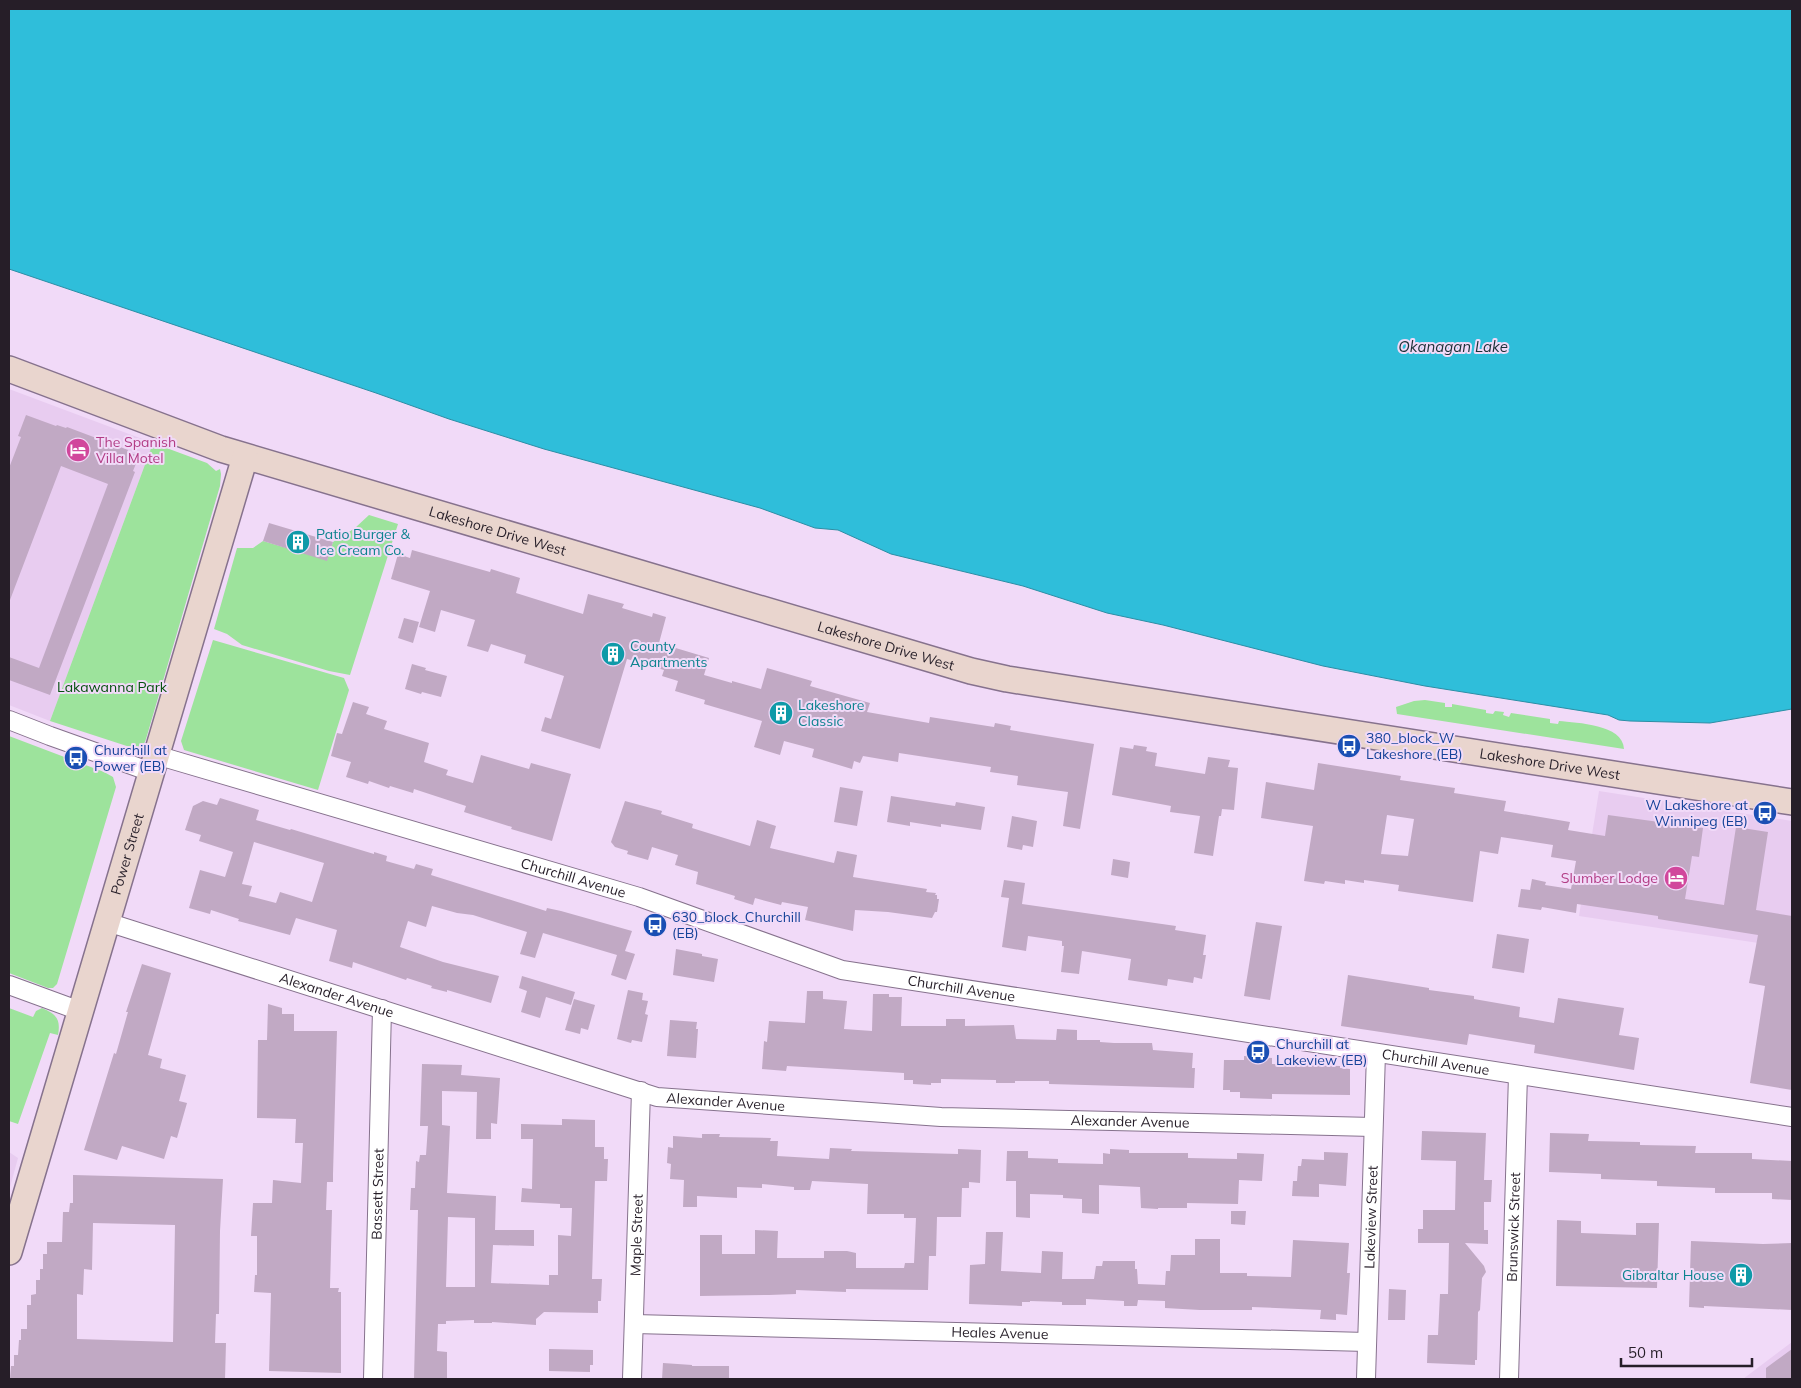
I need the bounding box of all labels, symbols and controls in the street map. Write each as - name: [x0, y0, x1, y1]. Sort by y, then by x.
- water label: Okanagan Lake: [1398, 337, 1508, 356]
- place label: The Spanish Villa Motel: [96, 433, 176, 467]
- hotel icon: The Spanish Villa Motel: [65, 437, 91, 463]
- street label: Lakeshore Drive West: [427, 502, 568, 560]
- place label: Patio Burger & Ice Cream Co.: [316, 525, 410, 559]
- building icon: Patio Burger & Ice Cream Co.: [285, 529, 311, 555]
- street label: Lakeshore Drive West: [815, 617, 957, 675]
- place label: County Apartments: [630, 637, 707, 671]
- building icon: County Apartments: [600, 641, 626, 667]
- park label: Lakawanna Park: [57, 678, 168, 696]
- place label: Lakeshore Classic: [798, 696, 864, 730]
- building icon: Lakeshore Classic: [768, 700, 794, 726]
- place label: 380_block_W Lakeshore (EB): [1366, 729, 1463, 763]
- bus stop icon: 380_block_W Lakeshore (EB): [1336, 733, 1362, 759]
- place label: Churchill at Power (EB): [94, 741, 167, 775]
- street label: Lakeshore Drive West: [1478, 744, 1621, 784]
- bus stop icon: Churchill at Power (EB): [63, 745, 89, 771]
- place label: W Lakeshore at Winnipeg (EB): [1645, 796, 1748, 830]
- bus stop icon: W Lakeshore at Winnipeg (EB): [1752, 800, 1778, 826]
- street label: Power Street: [107, 811, 148, 897]
- street label: Churchill Avenue: [519, 854, 628, 902]
- hotel icon: Slumber Lodge: [1663, 865, 1689, 891]
- place label: Slumber Lodge: [1561, 869, 1658, 887]
- place label: 630_block_Churchill (EB): [672, 908, 801, 942]
- bus stop icon: 630_block_Churchill (EB): [642, 912, 668, 938]
- street label: Alexander Avenue: [277, 968, 396, 1022]
- street label: Churchill Avenue: [906, 971, 1016, 1006]
- place label: Churchill at Lakeview (EB): [1276, 1035, 1367, 1069]
- bus stop icon: Churchill at Lakeview (EB): [1245, 1039, 1271, 1065]
- street label: Churchill Avenue: [1381, 1045, 1491, 1079]
- street label: Alexander Avenue: [666, 1089, 786, 1115]
- street label: Alexander Avenue: [1070, 1111, 1190, 1132]
- street label: Bassett Street: [367, 1148, 388, 1240]
- street label: Lakeview Street: [1360, 1165, 1382, 1269]
- street label: Brunswick Street: [1503, 1172, 1524, 1282]
- street label: Maple Street: [626, 1194, 647, 1276]
- building icon: Gibraltar House: [1728, 1262, 1754, 1288]
- place label: Gibraltar House: [1622, 1266, 1724, 1284]
- street label: Heales Avenue: [951, 1323, 1049, 1343]
- scale bar: [1621, 1336, 1752, 1368]
- text: 50 m: [1628, 1343, 1663, 1362]

